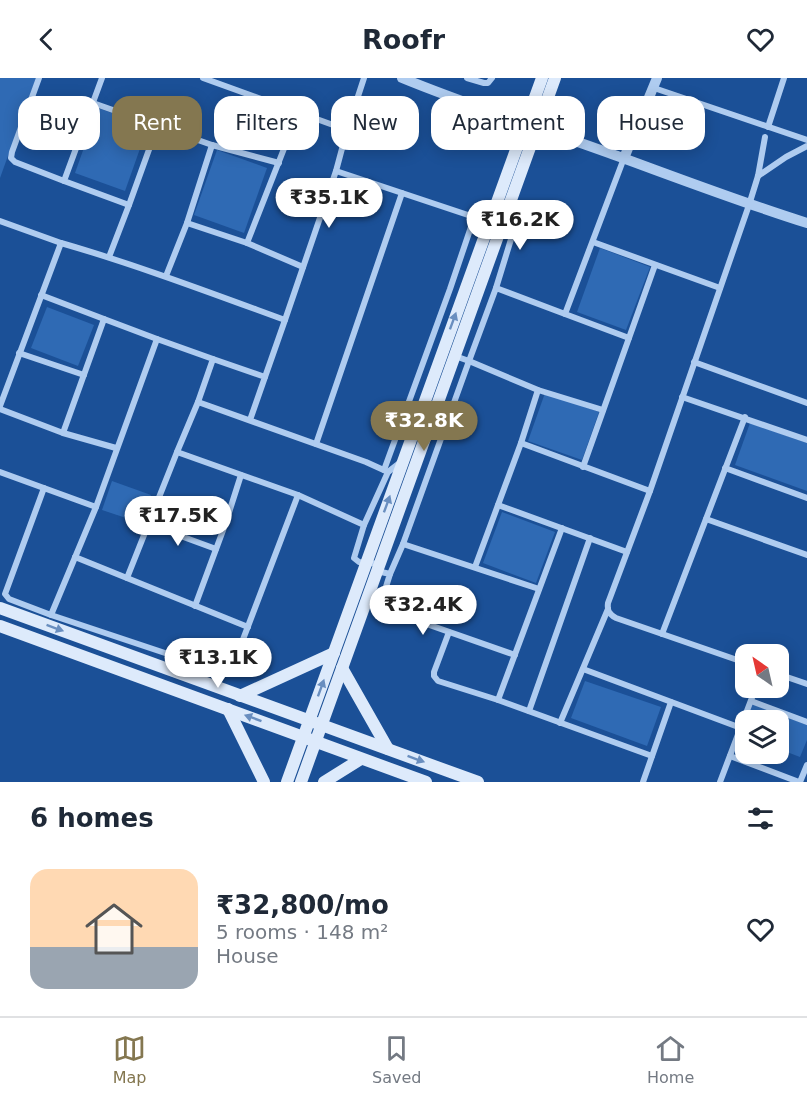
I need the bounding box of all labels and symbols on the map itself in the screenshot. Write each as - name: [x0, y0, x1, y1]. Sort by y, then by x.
- pin: ₹35.1K: [280, 178, 378, 229]
- pin: ₹16.2K: [471, 200, 569, 251]
- one-way arrow: [449, 312, 459, 330]
- pin: ₹32.8K: [375, 401, 473, 452]
- one-way arrow: [382, 495, 392, 513]
- pin: ₹17.5K: [129, 496, 227, 547]
- pin: ₹32.4K: [374, 585, 472, 636]
- one-way arrow: [46, 624, 64, 634]
- pin: ₹13.1K: [169, 638, 267, 689]
- north arrow: [735, 644, 789, 698]
- one-way arrow: [316, 678, 326, 696]
- one-way arrow: [243, 712, 261, 722]
- one-way arrow: [407, 755, 425, 765]

